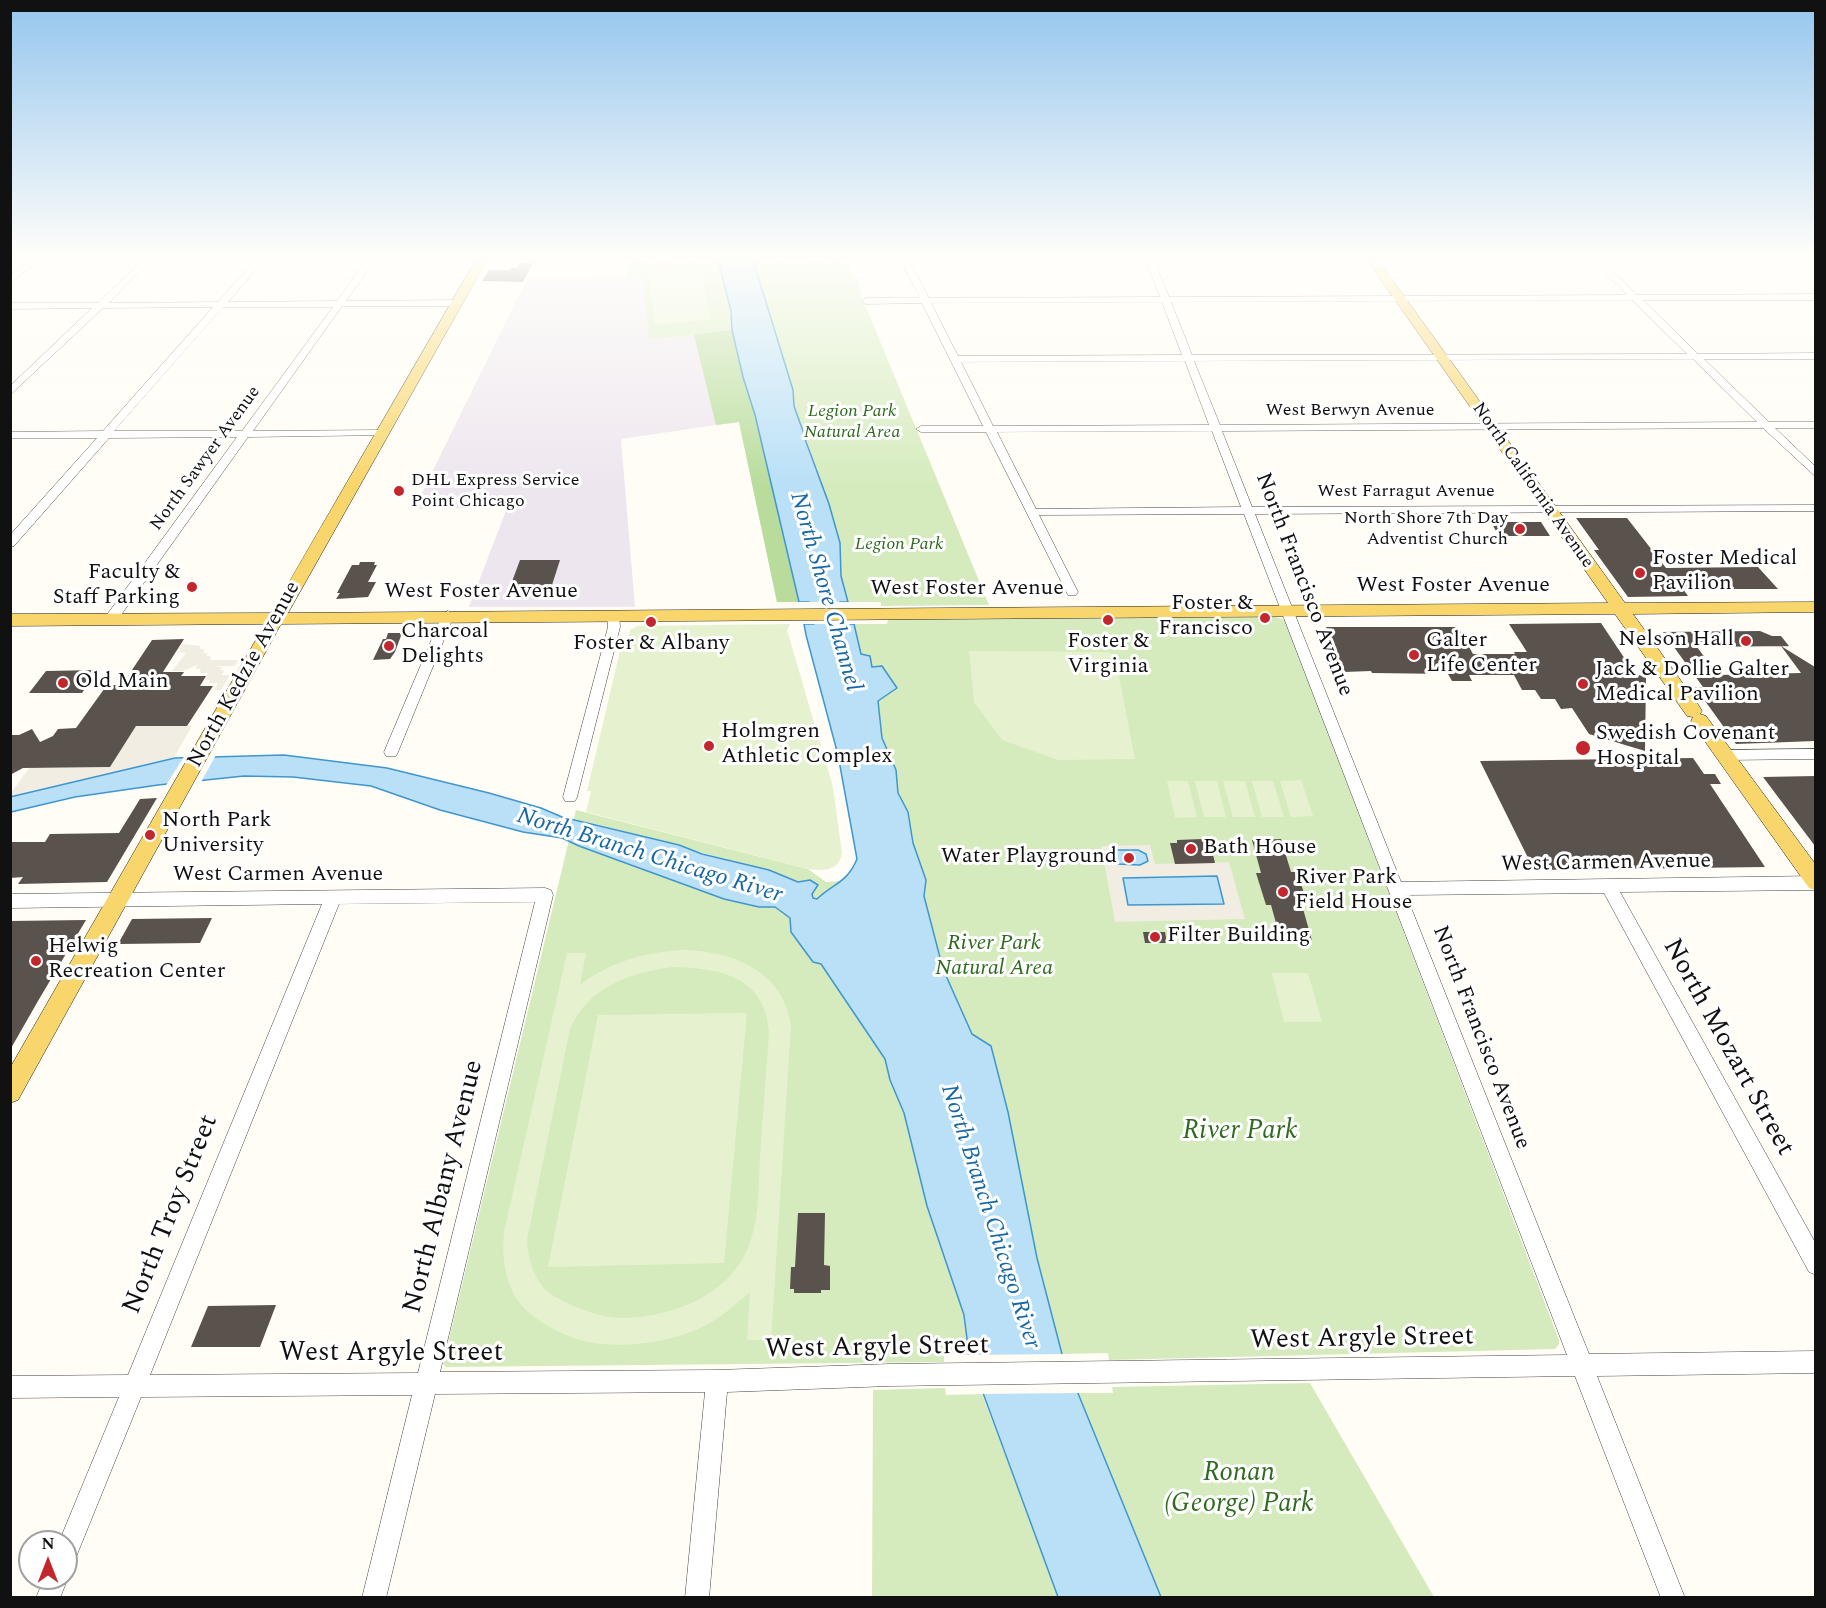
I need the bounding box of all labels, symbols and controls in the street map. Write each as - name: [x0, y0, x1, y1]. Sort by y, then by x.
- street label: North Sawyer Avenue: [146, 383, 266, 535]
- street label: North California Avenue: [1467, 399, 1597, 573]
- street label: West Berwyn Avenue: [1266, 400, 1434, 422]
- park label: Legion Park Natural Area: [804, 401, 900, 444]
- place label: DHL Express Service Point Chicago: [411, 470, 579, 512]
- street label: North Francisco Avenue: [1248, 470, 1358, 700]
- street label: West Farragut Avenue: [1317, 481, 1495, 503]
- marker: DHL Express Service Point Chicago: [392, 484, 406, 498]
- water label: North Shore Channel: [782, 489, 866, 695]
- place label: North Shore 7th Day Adventist Church: [1344, 508, 1508, 550]
- marker: North Shore 7th Day Adventist Church: [1513, 522, 1527, 536]
- park label: Legion Park: [855, 534, 943, 556]
- place label: Foster Medical Pavilion: [1652, 547, 1797, 598]
- place label: Faculty & Staff Parking: [53, 561, 180, 612]
- marker: Foster Medical Pavilion: [1633, 566, 1647, 580]
- street label: West Foster Avenue: [1356, 574, 1550, 600]
- street label: North Kedzie Avenue: [183, 577, 307, 773]
- street label: West Foster Avenue: [870, 577, 1064, 603]
- marker: Faculty & Staff Parking: [185, 580, 199, 594]
- street label: West Foster Avenue: [384, 580, 578, 606]
- place label: Foster & Francisco: [1158, 592, 1253, 644]
- marker: Foster & Francisco: [1258, 611, 1272, 625]
- marker: Foster & Virginia: [1101, 613, 1115, 627]
- marker: Foster & Albany: [644, 615, 658, 629]
- place label: Charcoal Delights: [401, 620, 489, 672]
- place label: Nelson Hall: [1618, 628, 1734, 654]
- place label: Galter Life Center: [1426, 629, 1537, 680]
- place label: Foster & Virginia: [1067, 630, 1149, 682]
- place label: Foster & Albany: [573, 632, 729, 658]
- marker: Nelson Hall: [1739, 634, 1753, 648]
- marker: Charcoal Delights: [382, 639, 396, 653]
- marker: Galter Life Center: [1407, 648, 1421, 662]
- place label: Jack & Dollie Galter Medical Pavilion: [1595, 658, 1789, 710]
- place label: Old Main: [75, 670, 169, 696]
- marker: Old Main: [56, 676, 70, 690]
- marker: Jack & Dollie Galter Medical Pavilion: [1576, 677, 1590, 691]
- place label: Holmgren Athletic Complex: [721, 720, 892, 772]
- place label: Swedish Covenant Hospital: [1596, 722, 1775, 774]
- marker: Holmgren Athletic Complex: [702, 739, 716, 753]
- marker: Swedish Covenant Hospital: [1574, 739, 1592, 757]
- water label: North Branch Chicago River: [513, 803, 785, 911]
- place label: North Park University: [162, 809, 272, 860]
- marker: North Park University: [143, 828, 157, 842]
- place label: Bath House: [1203, 836, 1317, 862]
- marker: Bath House: [1184, 842, 1198, 856]
- place label: Water Playground: [941, 845, 1117, 871]
- street label: West Carmen Avenue: [1501, 849, 1711, 879]
- marker: Water Playground: [1122, 851, 1136, 865]
- street label: West Carmen Avenue: [173, 863, 383, 889]
- place label: River Park Field House: [1295, 866, 1412, 918]
- marker: River Park Field House: [1276, 885, 1290, 899]
- street label: North Francisco Avenue: [1425, 923, 1535, 1153]
- place label: Filter Building: [1167, 924, 1310, 950]
- marker: Filter Building: [1148, 930, 1162, 944]
- park label: River Park Natural Area: [935, 932, 1053, 984]
- street label: North Mozart Street: [1654, 934, 1800, 1162]
- place label: Helwig Recreation Center: [48, 935, 225, 986]
- marker: Helwig Recreation Center: [29, 954, 43, 968]
- street label: North Albany Avenue: [398, 1057, 492, 1317]
- water label: North Branch Chicago River: [933, 1081, 1045, 1353]
- street label: North Troy Street: [117, 1111, 227, 1319]
- park label: River Park: [1182, 1117, 1298, 1149]
- street label: West Argyle Street: [1250, 1322, 1474, 1358]
- street label: West Argyle Street: [765, 1331, 989, 1367]
- street label: West Argyle Street: [279, 1339, 503, 1371]
- park label: Ronan (George) Park: [1164, 1459, 1314, 1522]
- north arrow: [18, 1530, 78, 1590]
- text: N: [41, 1532, 55, 1556]

